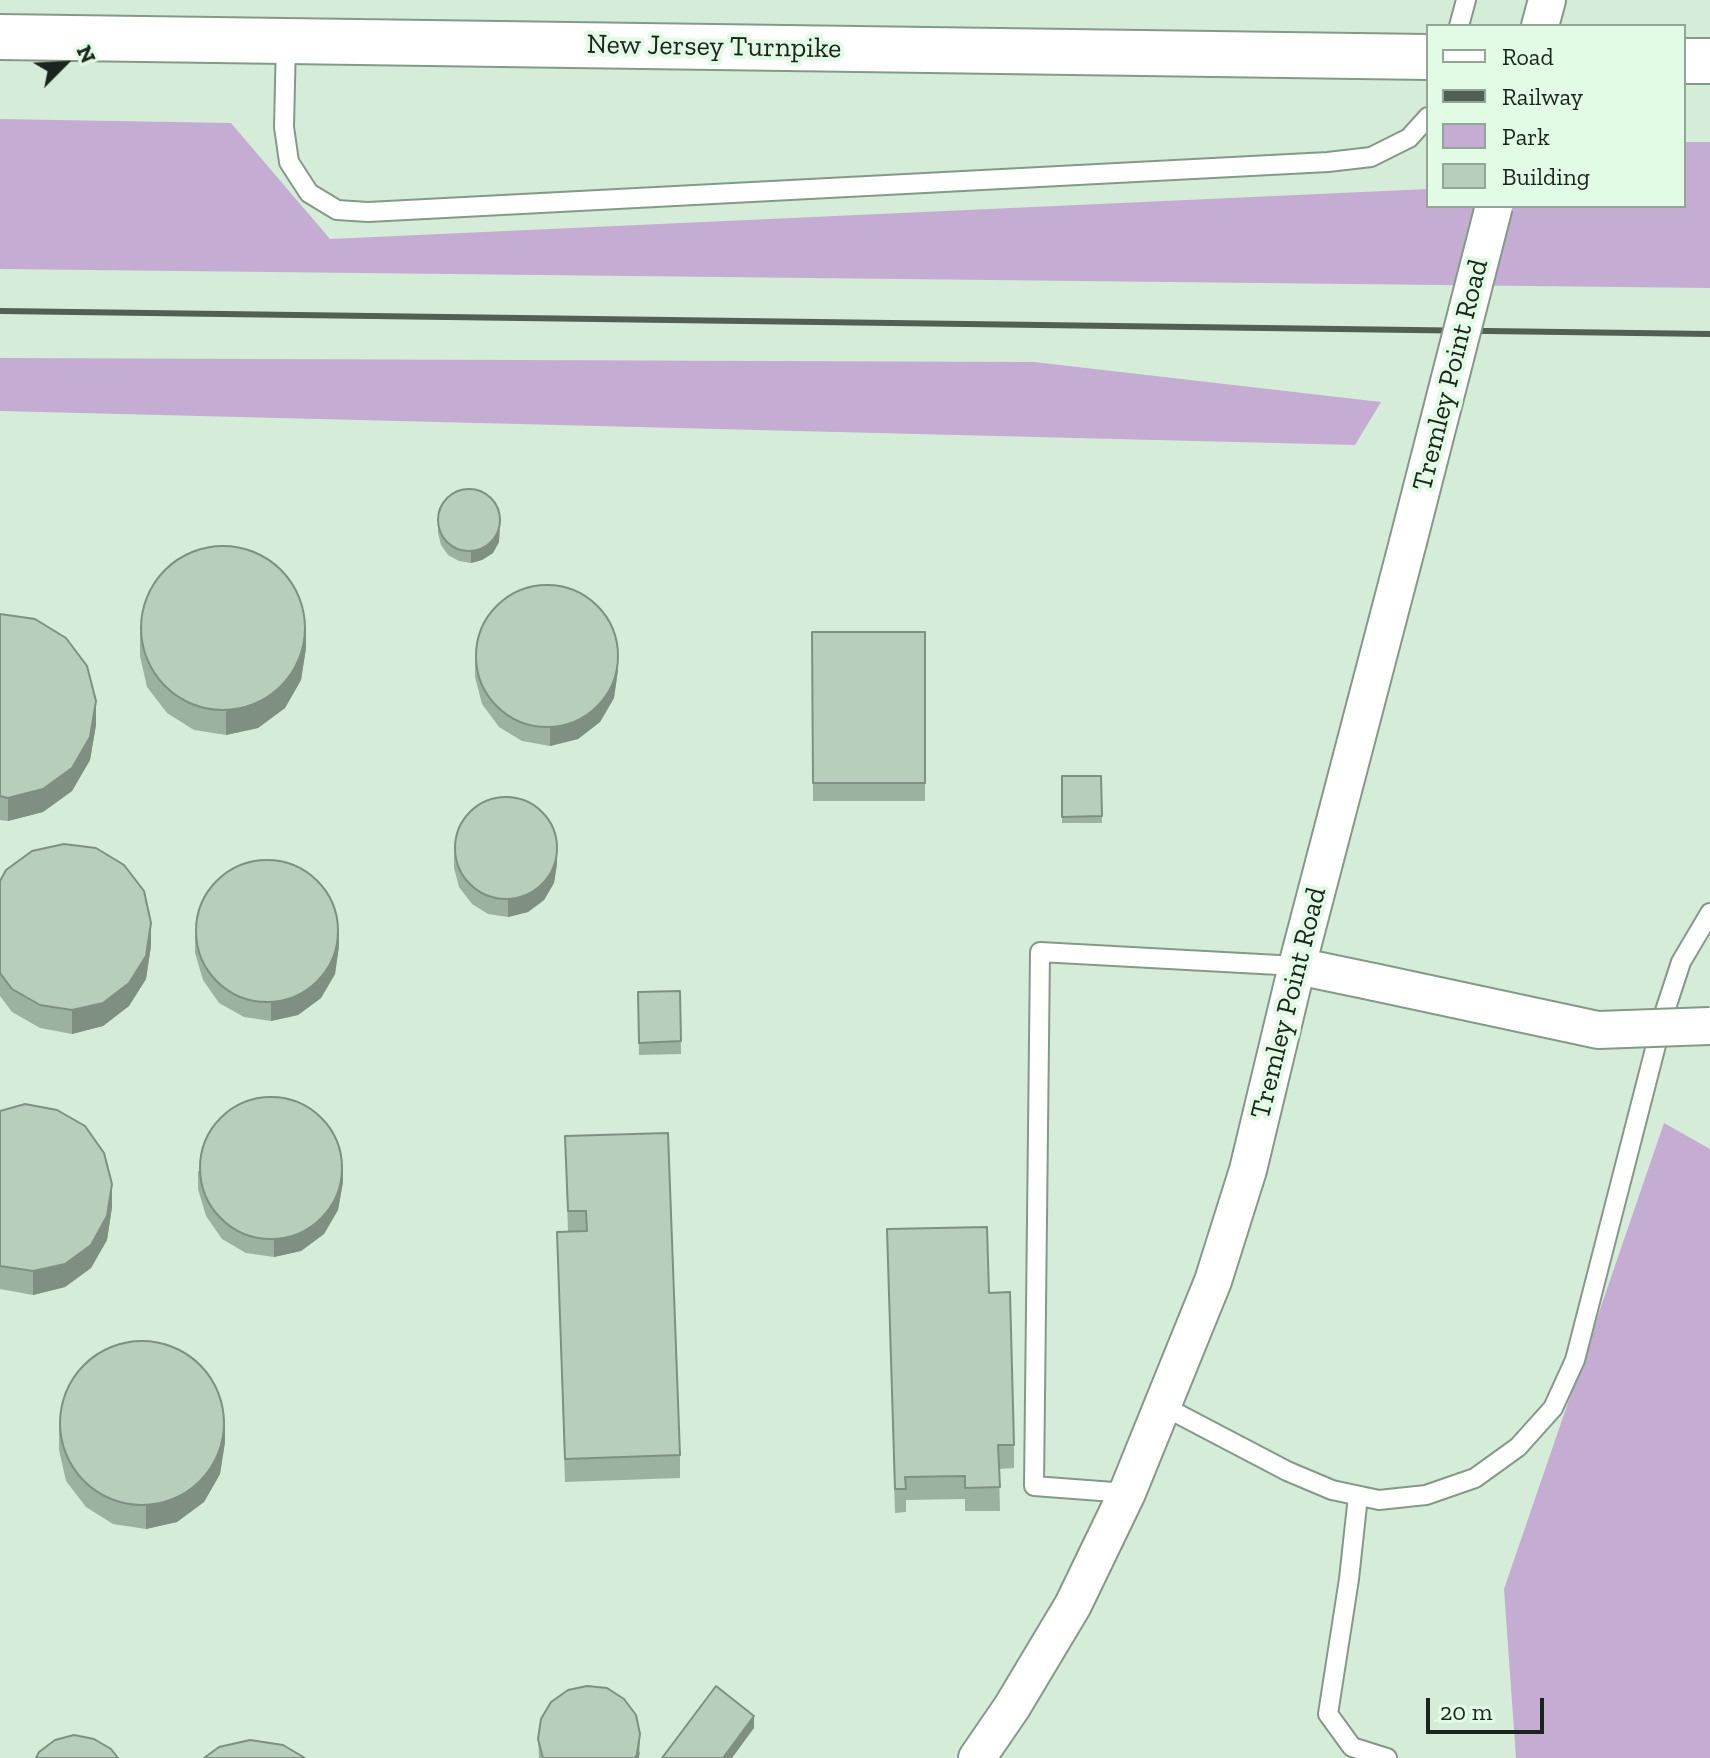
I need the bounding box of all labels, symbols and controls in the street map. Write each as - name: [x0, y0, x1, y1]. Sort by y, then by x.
- north arrow: [24, 24, 104, 104]
- legend: [1426, 24, 1686, 208]
- street label: New Jersey Turnpike: [586, 28, 842, 66]
- text: N: [71, 41, 102, 67]
- text: Road: [1502, 42, 1554, 71]
- text: Railway: [1502, 82, 1583, 111]
- text: Park: [1502, 122, 1550, 151]
- text: Building: [1502, 162, 1590, 191]
- street label: Tremley Point Road: [1406, 256, 1496, 494]
- street label: Tremley Point Road: [1244, 884, 1334, 1122]
- scale bar: [1430, 1682, 1548, 1732]
- text: 20 m: [1440, 1697, 1492, 1726]

